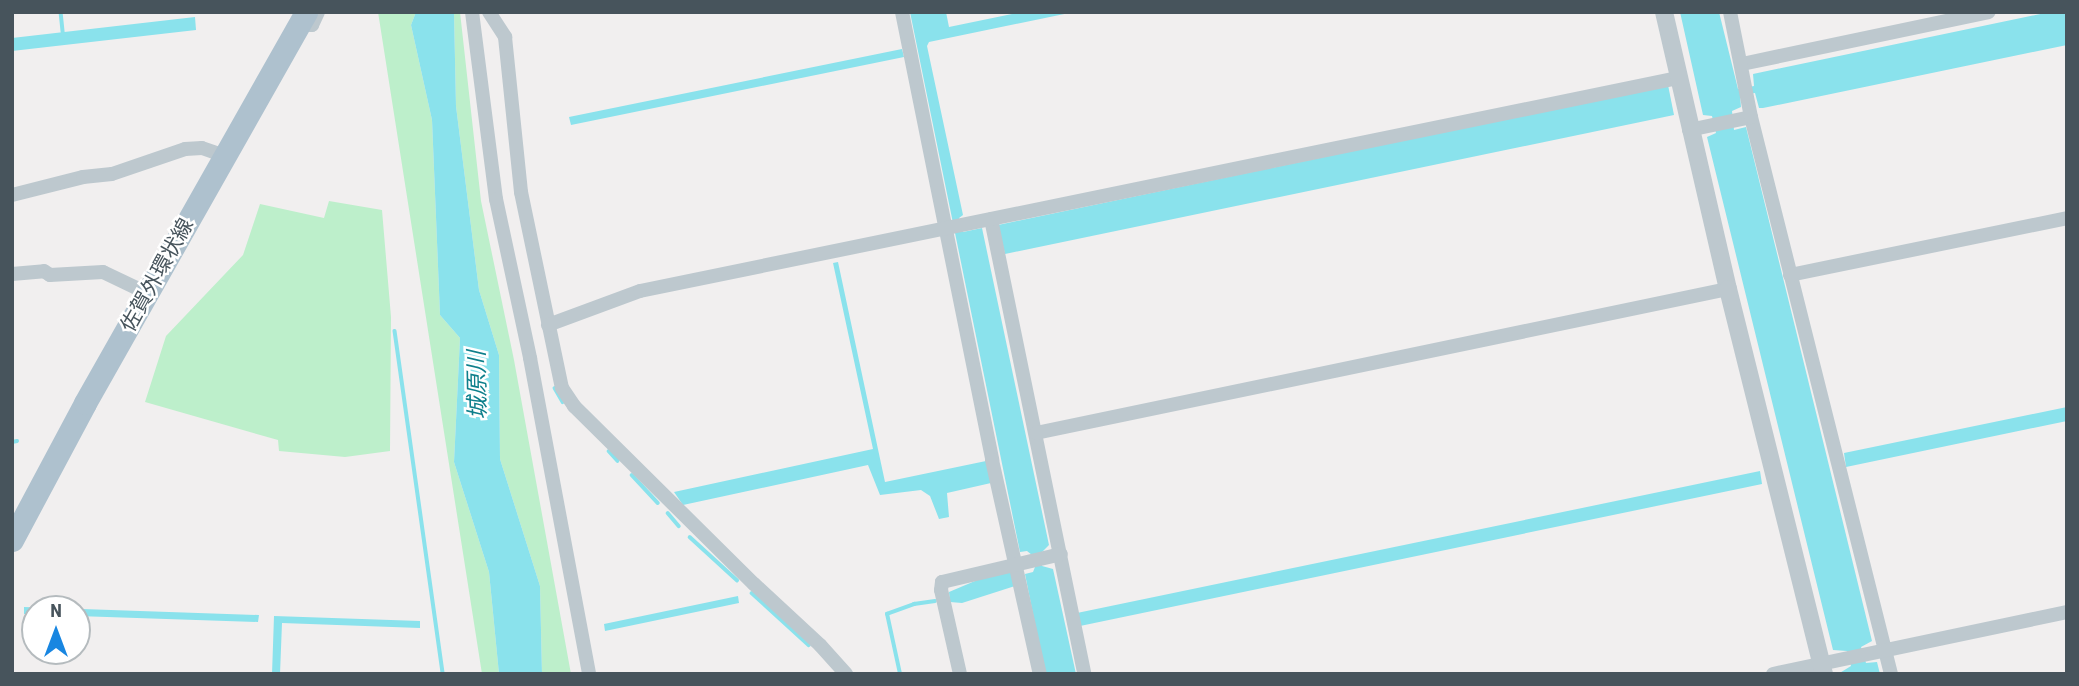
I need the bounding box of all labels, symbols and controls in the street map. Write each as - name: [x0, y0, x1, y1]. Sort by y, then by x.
- street label: 佐賀外環状線: [115, 214, 199, 336]
- water label: 城原川: [464, 350, 492, 420]
- north arrow: [21, 595, 91, 665]
- text: N: [50, 599, 62, 622]

